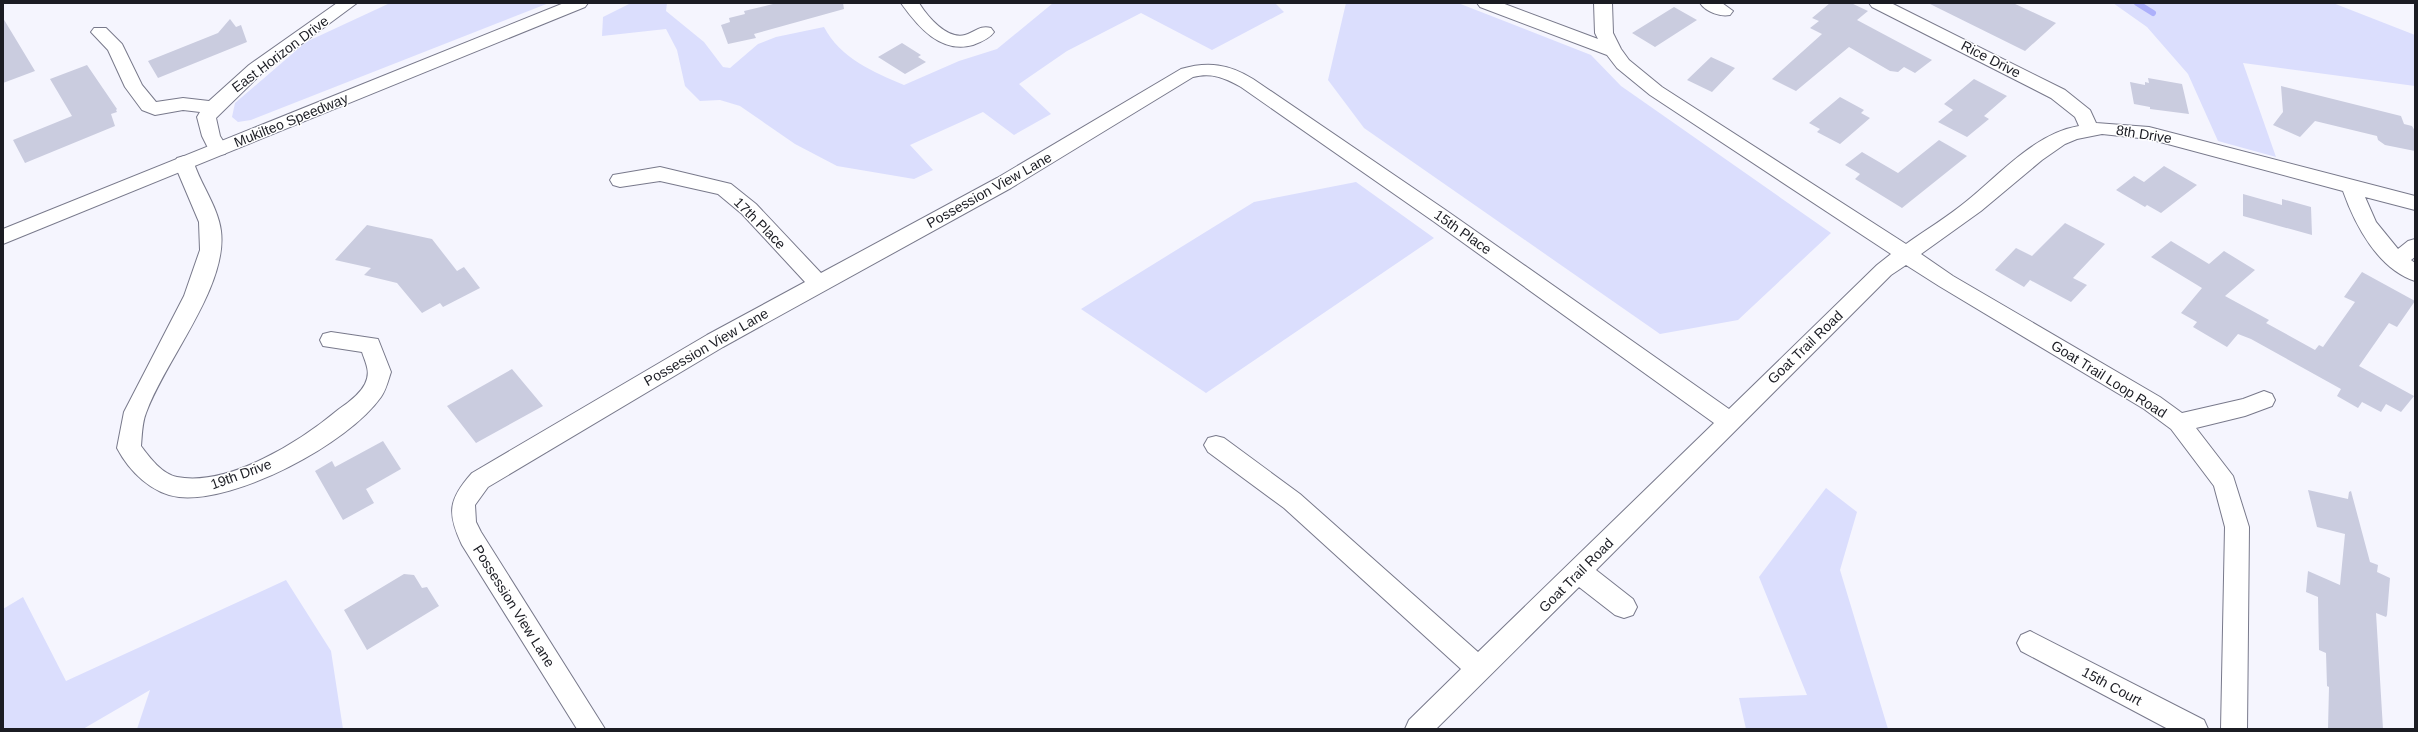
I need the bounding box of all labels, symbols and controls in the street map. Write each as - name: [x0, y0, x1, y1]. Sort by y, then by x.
- street label: East Horizon Drive: [229, 12, 332, 96]
- street label: Rice Drive: [1959, 37, 2024, 81]
- street label: Mukilteo Speedway: [232, 90, 350, 150]
- street label: 8th Drive: [2115, 122, 2173, 146]
- street label: Possession View Lane: [924, 149, 1055, 231]
- street label: 17th Place: [731, 194, 789, 252]
- street label: 15th Place: [1431, 206, 1495, 258]
- street label: Possession View Lane: [641, 305, 771, 389]
- street label: Goat Trail Road: [1764, 307, 1846, 387]
- street label: Goat Trail Loop Road: [2048, 337, 2170, 421]
- street label: 19th Drive: [208, 455, 274, 492]
- street label: Goat Trail Road: [1536, 535, 1616, 615]
- street label: Possession View Lane: [470, 542, 558, 670]
- street label: 15th Court: [2079, 664, 2145, 708]

